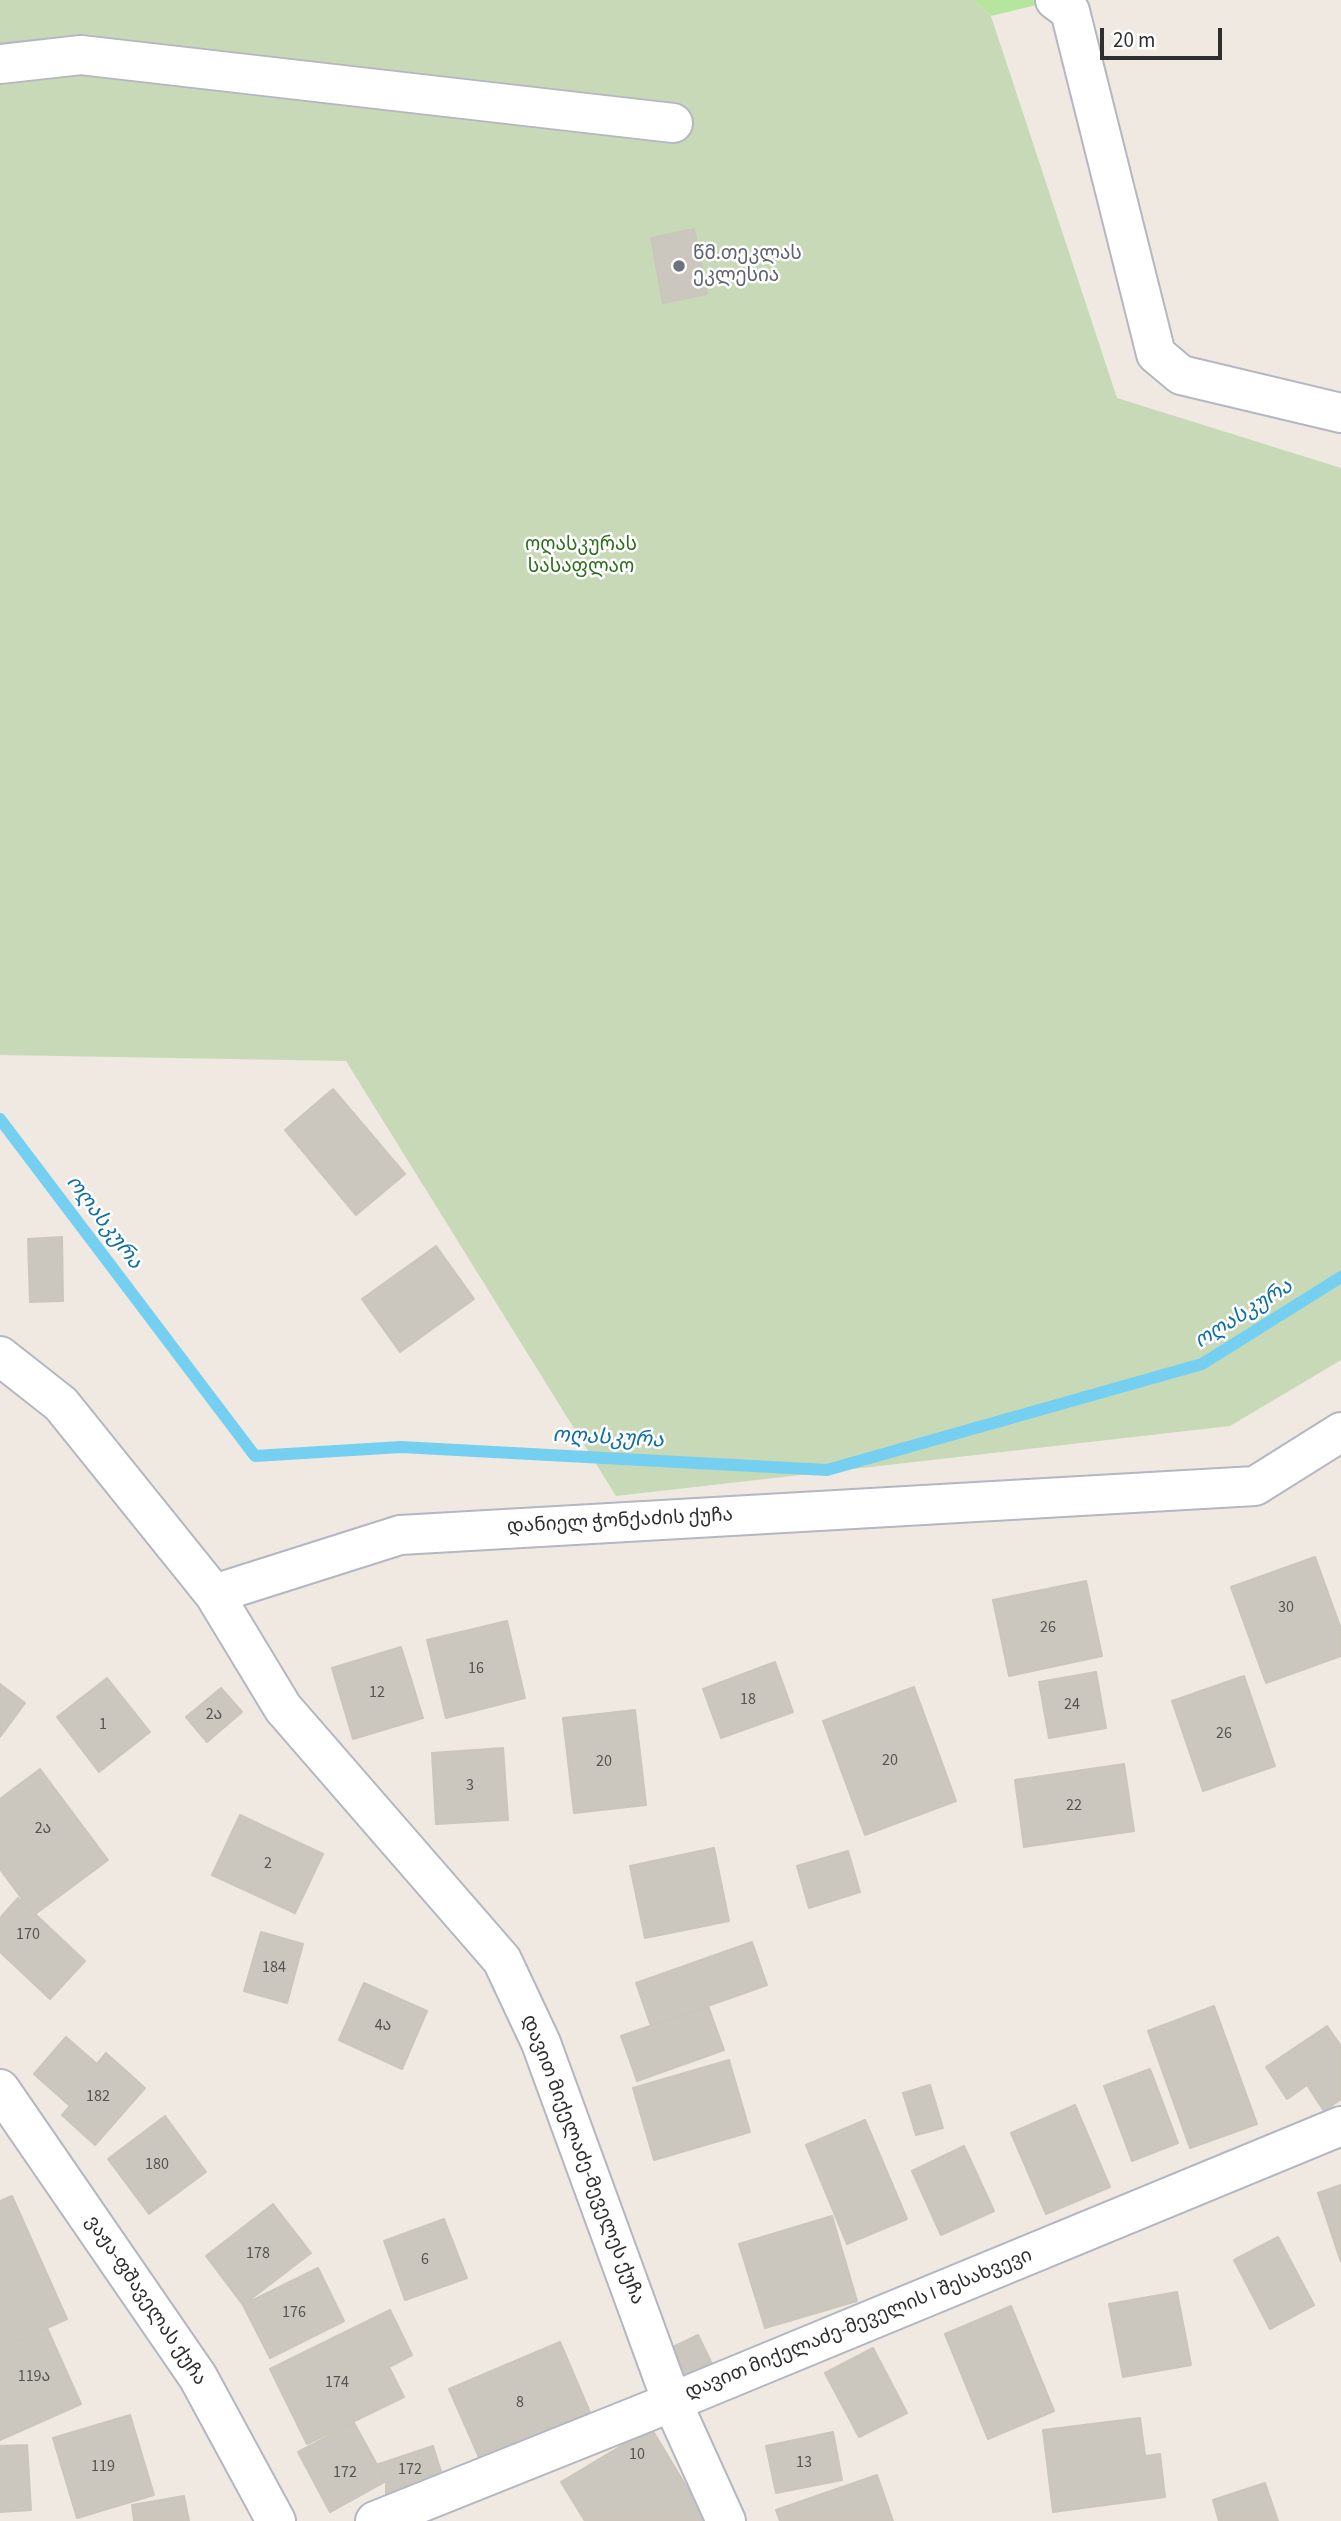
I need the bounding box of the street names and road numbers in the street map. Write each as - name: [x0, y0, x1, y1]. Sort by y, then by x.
- street label: დანიელ ჭონქაძის ქუჩა: [507, 1505, 733, 1539]
- street label: დავით მიქელაძე-მეველეს ქუჩა: [516, 2012, 648, 2308]
- street label: ვაჟა-ფშაველას ქუჩა: [80, 2212, 210, 2390]
- street label: დავით მიქელაძე-მეველის I შესახვევი: [682, 2245, 1036, 2405]

